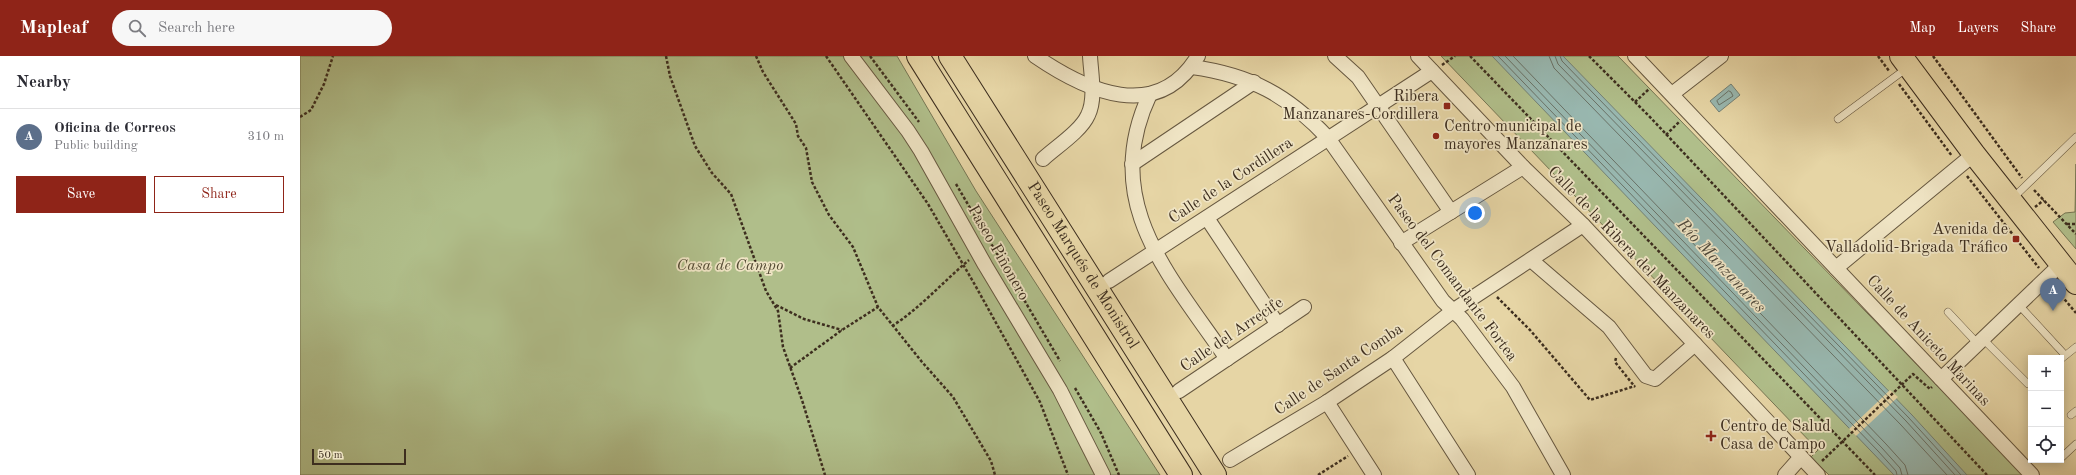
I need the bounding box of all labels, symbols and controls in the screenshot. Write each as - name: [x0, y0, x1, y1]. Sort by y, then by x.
- search box: [112, 10, 392, 46]
- icon: search: [126, 17, 148, 39]
- text: Mapleaf: [20, 19, 88, 38]
- text: Search here: [158, 21, 235, 36]
- text: Map: [1910, 21, 1936, 35]
- text: Layers: [1958, 21, 1999, 35]
- text: Share: [2021, 21, 2056, 35]
- text: Nearby: [16, 74, 71, 91]
- place label: Ribera Manzanares-Cordillera: [1282, 89, 1439, 123]
- marker: Ribera Manzanares-Cordillera: [1442, 101, 1452, 111]
- place label: Centro municipal de mayores Manzanares: [1444, 119, 1588, 153]
- text: Oficina de Correos: [54, 121, 176, 136]
- text: A: [24, 130, 34, 143]
- text: 310 m: [247, 130, 284, 143]
- marker: Centro municipal de mayores Manzanares: [1431, 131, 1441, 141]
- street label: Calle de la Cordillera: [1166, 135, 1296, 227]
- text: Public building: [54, 139, 138, 152]
- street label: Calle de la Ribera del Manzanares: [1544, 164, 1718, 342]
- button: Save: [16, 176, 146, 213]
- button: Share: [154, 176, 284, 213]
- street label: Paseo Marqués de Monistrol: [1024, 179, 1141, 352]
- street label: Paseo del Comandante Fortea: [1384, 191, 1520, 365]
- street label: Paseo Piñonero: [964, 203, 1032, 303]
- your location: [1465, 203, 1485, 223]
- water label: Río Manzanares: [1673, 215, 1769, 316]
- place label: Avenida de Valladolid-Brigada Tráfico: [1825, 222, 2008, 256]
- marker: Avenida de Valladolid-Brigada Tráfico: [2011, 234, 2021, 244]
- park label: Casa de Campo: [677, 258, 783, 274]
- street label: Calle de Aniceto Marinas: [1863, 272, 1993, 410]
- pin: A: [2040, 278, 2066, 311]
- street label: Calle del Arrecife: [1178, 295, 1286, 375]
- street label: Calle de Santa Comba: [1272, 321, 1406, 419]
- map controls: [2028, 355, 2064, 463]
- button: +: [2028, 355, 2064, 391]
- button: −: [2028, 391, 2064, 427]
- place label: Centro de Salud Casa de Campo: [1720, 419, 1831, 453]
- button: locate: [2028, 427, 2064, 463]
- marker: Centro de Salud Casa de Campo: [1705, 430, 1717, 442]
- scale bar: [312, 447, 406, 466]
- text: 50 m: [318, 450, 343, 461]

